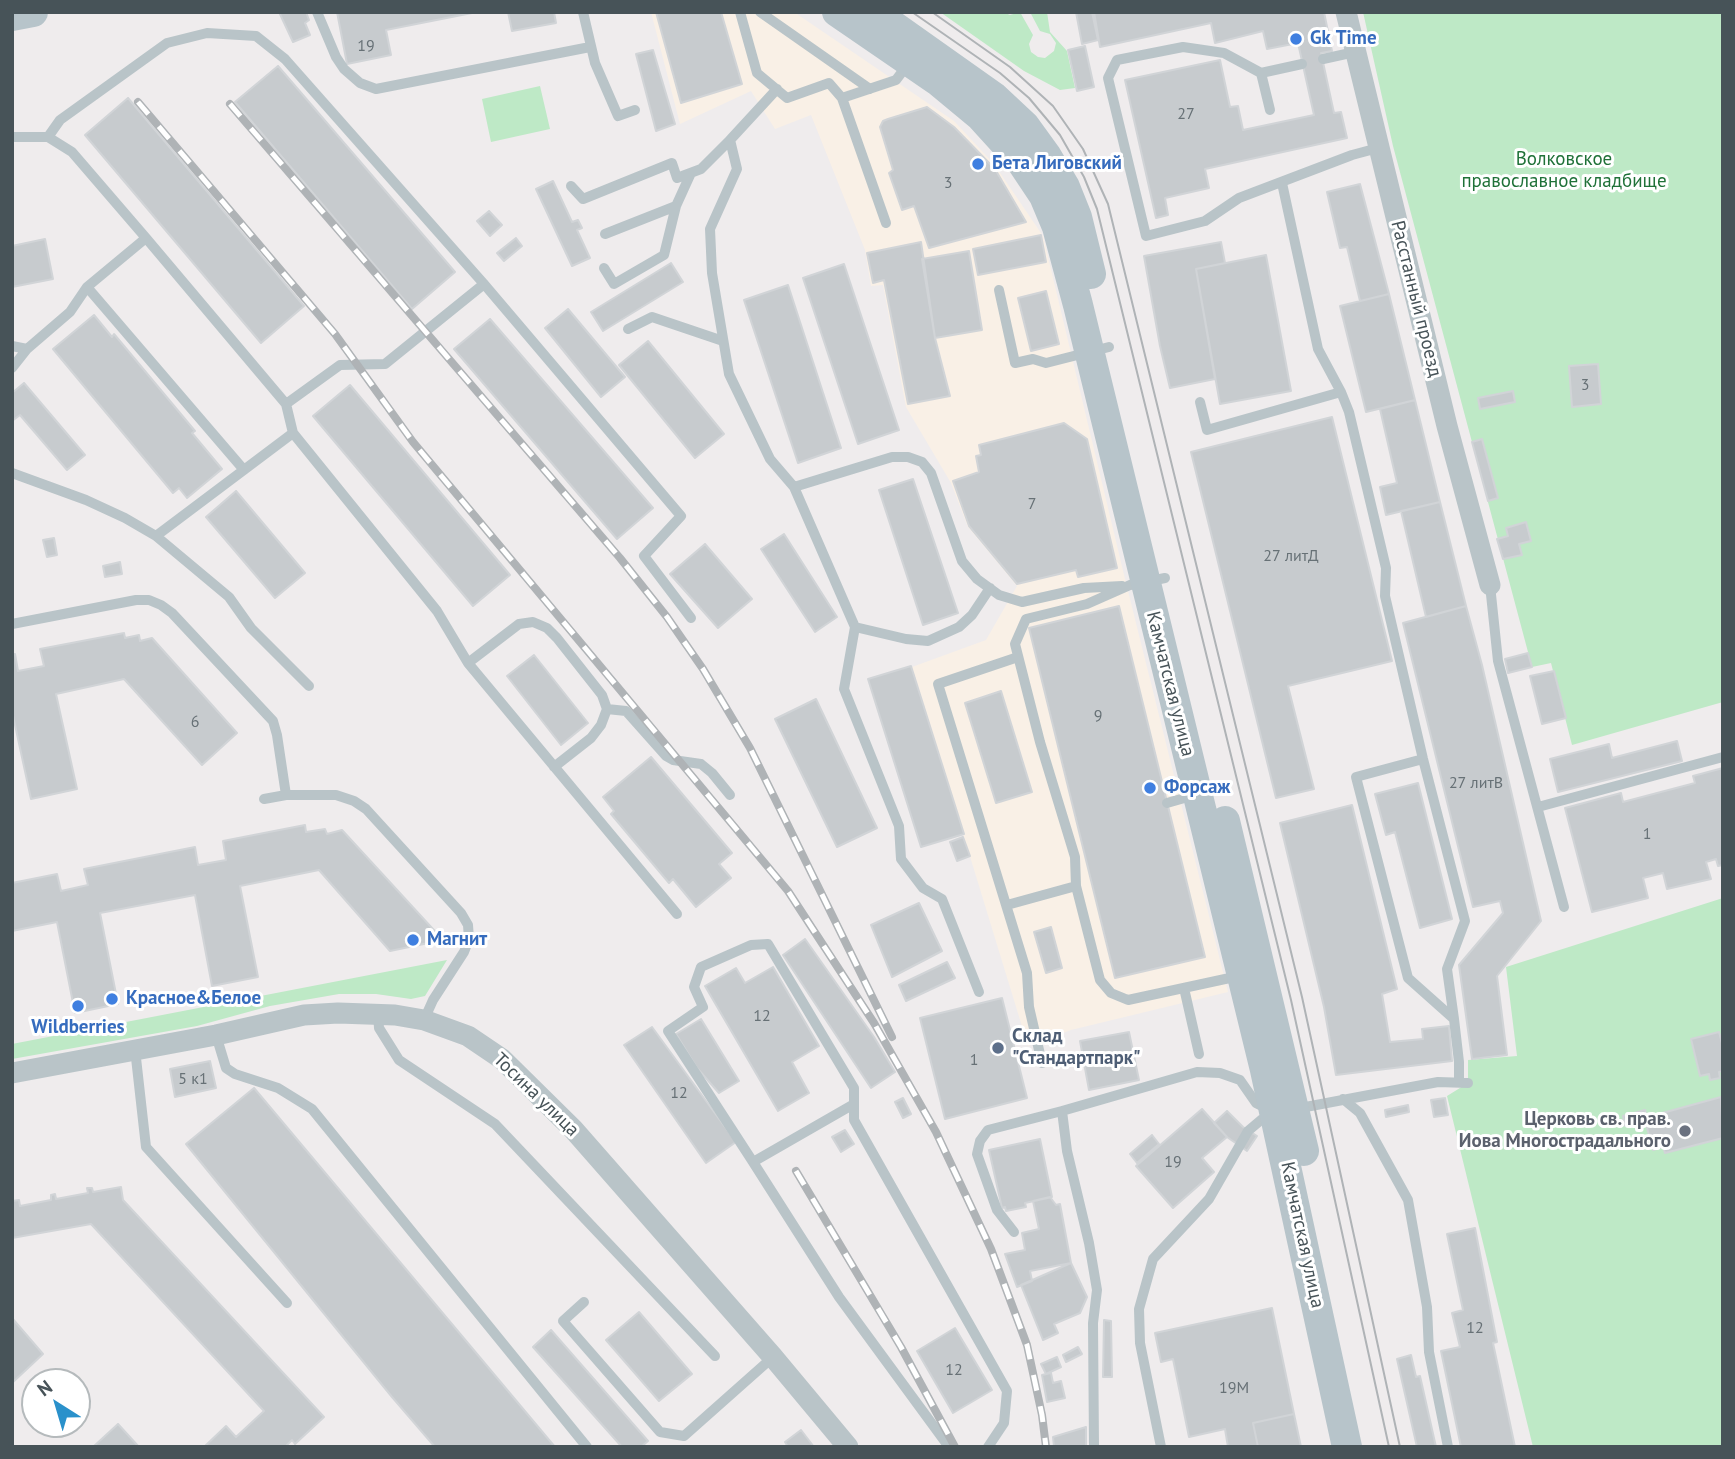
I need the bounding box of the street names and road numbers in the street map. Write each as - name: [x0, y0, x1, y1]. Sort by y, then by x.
- street label: Расстанный проезд: [1386, 219, 1446, 379]
- street label: Камчатская улица: [1141, 609, 1199, 759]
- street label: Тосина улица: [488, 1048, 584, 1142]
- street label: Камчатская улица: [1275, 1160, 1329, 1310]

